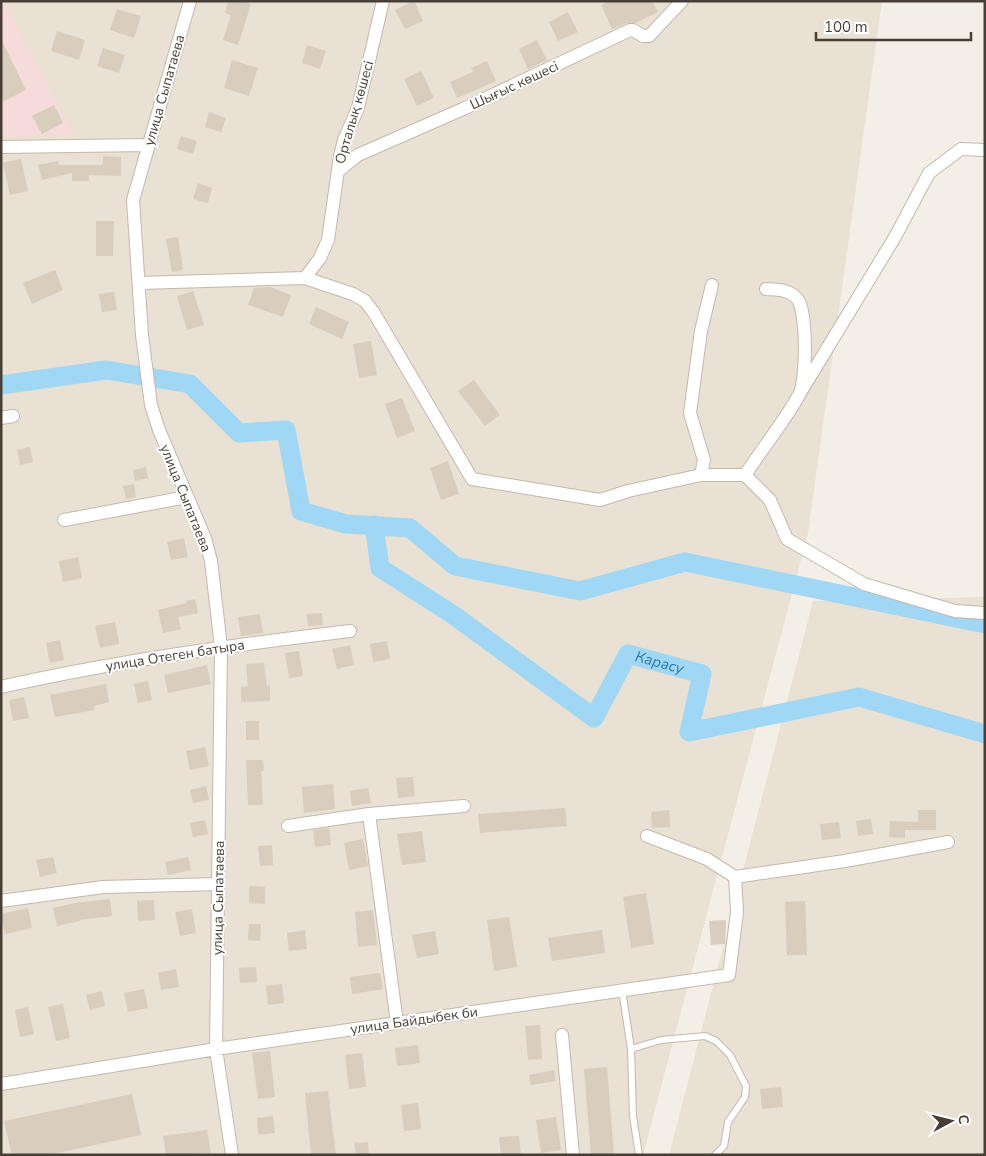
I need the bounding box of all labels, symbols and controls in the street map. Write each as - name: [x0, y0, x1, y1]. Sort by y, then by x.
- scale bar: [816, 10, 971, 42]
- text: 100 m: [824, 17, 868, 37]
- street label: улица Сыпатаева: [140, 32, 189, 148]
- street label: Шығыс көшесі: [467, 57, 562, 114]
- street label: Орталық көшесі: [331, 58, 378, 166]
- street label: улица Сыпатаева: [155, 442, 216, 555]
- street label: улица Отеген батыра: [104, 635, 246, 676]
- water label: Карасу: [633, 646, 687, 679]
- street label: улица Сыпатаева: [208, 841, 229, 955]
- street label: улица Байдыбек би: [349, 1002, 479, 1039]
- north arrow: [926, 1096, 976, 1146]
- text: С: [953, 1114, 973, 1126]

